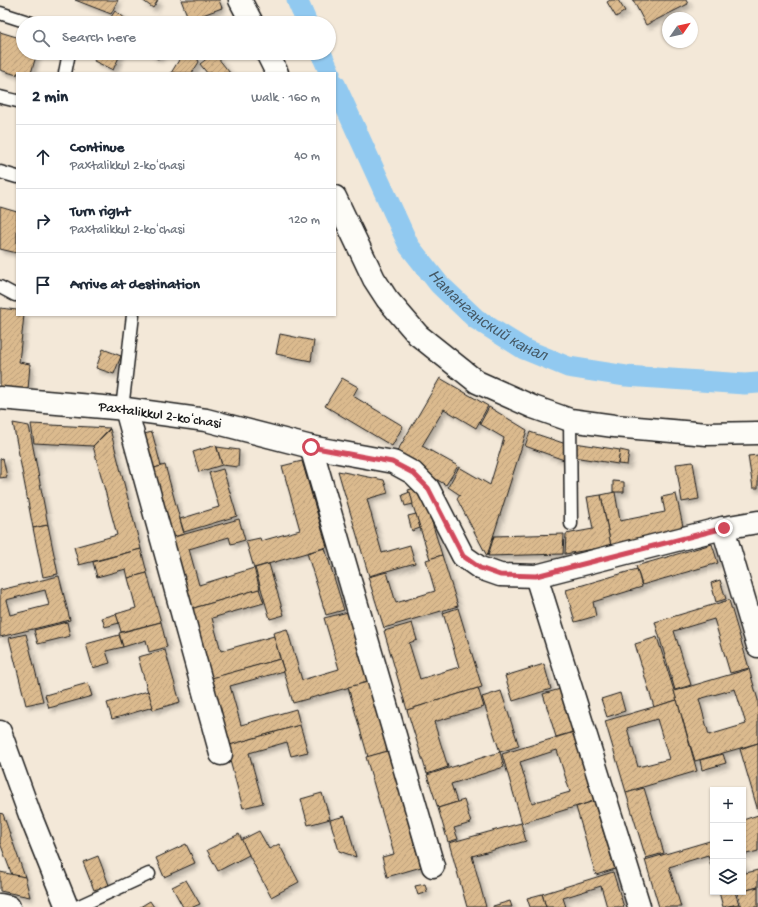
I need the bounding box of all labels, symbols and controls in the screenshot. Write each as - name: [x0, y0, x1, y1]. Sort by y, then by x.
- north arrow: [662, 12, 698, 48]
- search box: [16, 16, 336, 60]
- icon: search: [30, 27, 52, 49]
- text: Search here: [62, 29, 136, 47]
- text: 2 min: [32, 88, 68, 108]
- text: Walk · 160 m: [251, 91, 320, 106]
- text: Continue: [70, 139, 124, 157]
- icon: ahead: [32, 146, 54, 168]
- text: 40 m: [294, 149, 320, 164]
- text: Paxtalikkul 2-koʻchasi: [70, 159, 185, 174]
- text: Turn right: [70, 203, 130, 221]
- icon: right: [32, 210, 54, 232]
- text: 120 m: [289, 213, 320, 228]
- text: Paxtalikkul 2-koʻchasi: [70, 223, 185, 238]
- water label: Наманганский канал: [424, 268, 551, 367]
- icon: arrive: [32, 274, 54, 296]
- text: Arrive at destination: [70, 276, 200, 294]
- street label: Paxtalikkul 2-koʻchasi: [96, 398, 223, 433]
- route start: [302, 438, 320, 456]
- route end: [715, 519, 733, 537]
- map controls: [710, 787, 746, 895]
- button: +: [710, 787, 746, 823]
- button: −: [710, 823, 746, 859]
- button: layers: [710, 859, 746, 895]

